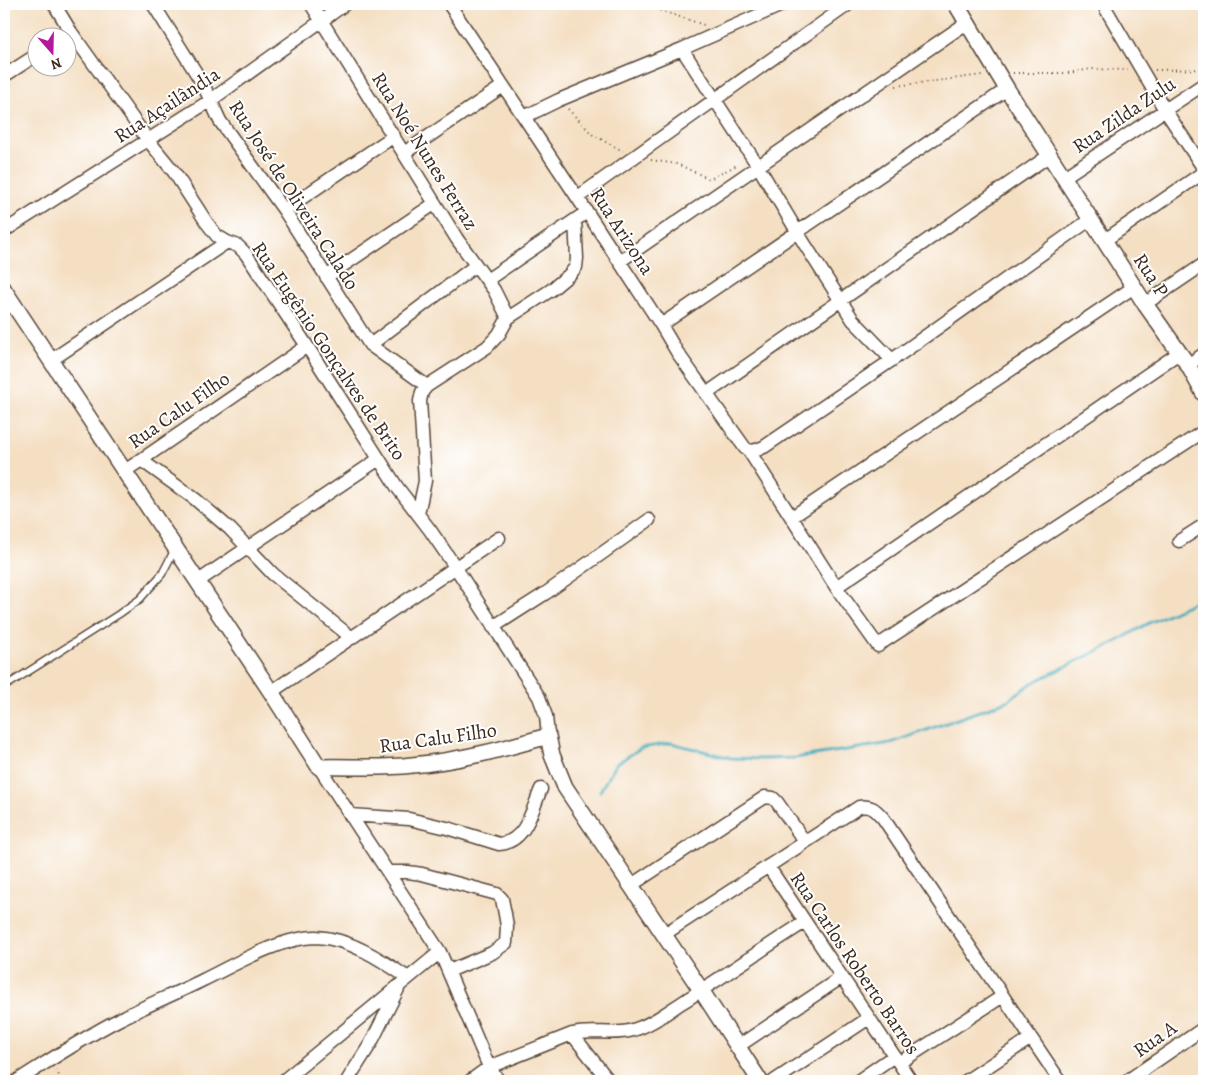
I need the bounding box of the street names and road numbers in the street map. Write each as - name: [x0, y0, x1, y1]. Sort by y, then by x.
- street label: Rua Açailândia: [109, 60, 226, 149]
- street label: Rua Noé Nunes Ferraz: [365, 67, 485, 235]
- street label: Rua Zilda Zulu: [1067, 70, 1181, 160]
- street label: Rua José de Oliveira Calado: [222, 95, 366, 295]
- street label: Rua Arizona: [584, 182, 661, 281]
- street label: Rua Eugênio Gonçalves de Brito: [246, 236, 413, 466]
- street label: Rua P: [1127, 248, 1175, 302]
- street label: Rua Calu Filho: [123, 365, 235, 455]
- street label: Rua Calu Filho: [378, 716, 498, 760]
- street label: Rua Carlos Roberto Barros: [784, 866, 926, 1060]
- street label: Rua A: [1128, 1014, 1182, 1064]

